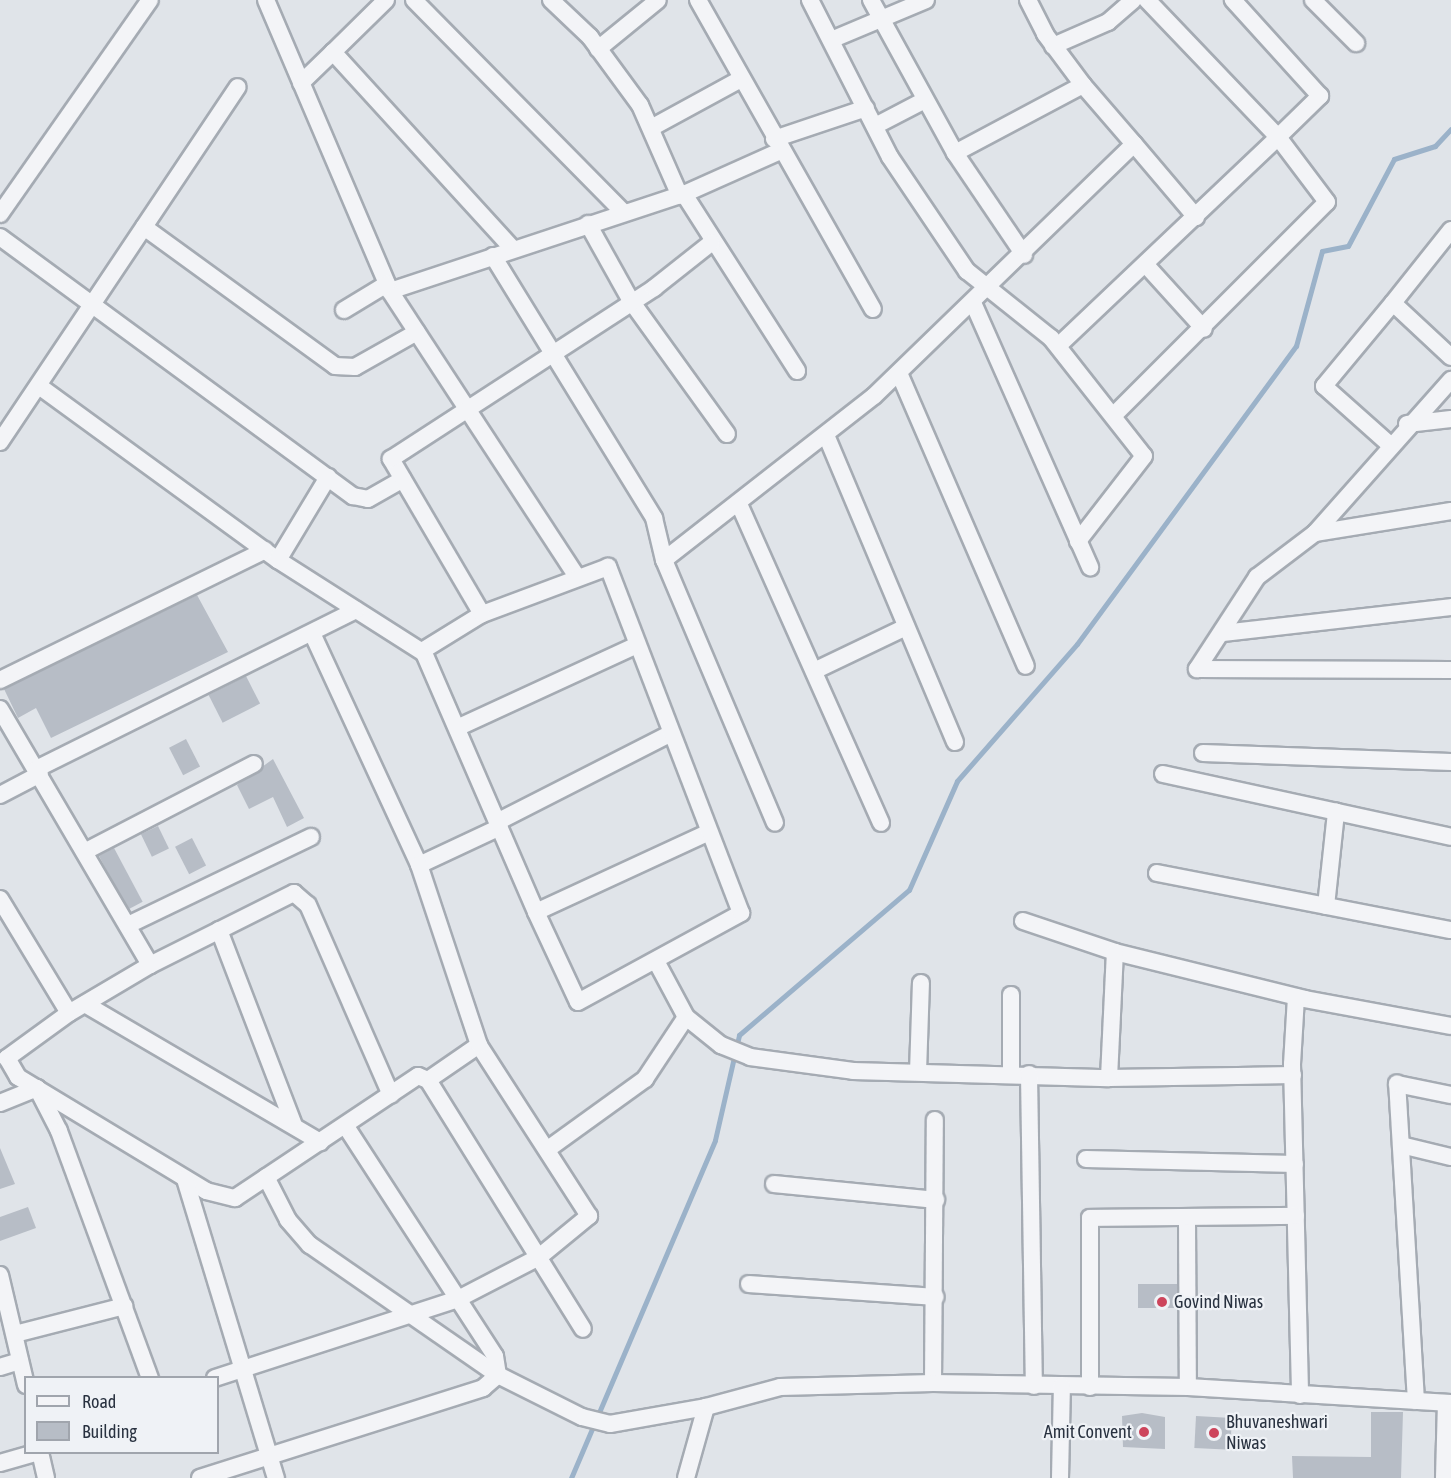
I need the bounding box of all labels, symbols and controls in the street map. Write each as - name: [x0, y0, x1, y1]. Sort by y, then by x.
- place label: Govind Niwas: [1174, 1291, 1263, 1313]
- marker: Govind Niwas: [1155, 1295, 1169, 1309]
- legend: [24, 1376, 219, 1454]
- text: Road: [82, 1391, 116, 1412]
- place label: Bhuvaneshwari Niwas: [1226, 1412, 1328, 1454]
- text: Building: [82, 1421, 137, 1442]
- place label: Amit Convent: [1044, 1421, 1132, 1443]
- marker: Amit Convent: [1137, 1425, 1151, 1439]
- marker: Bhuvaneshwari Niwas: [1207, 1426, 1221, 1440]

